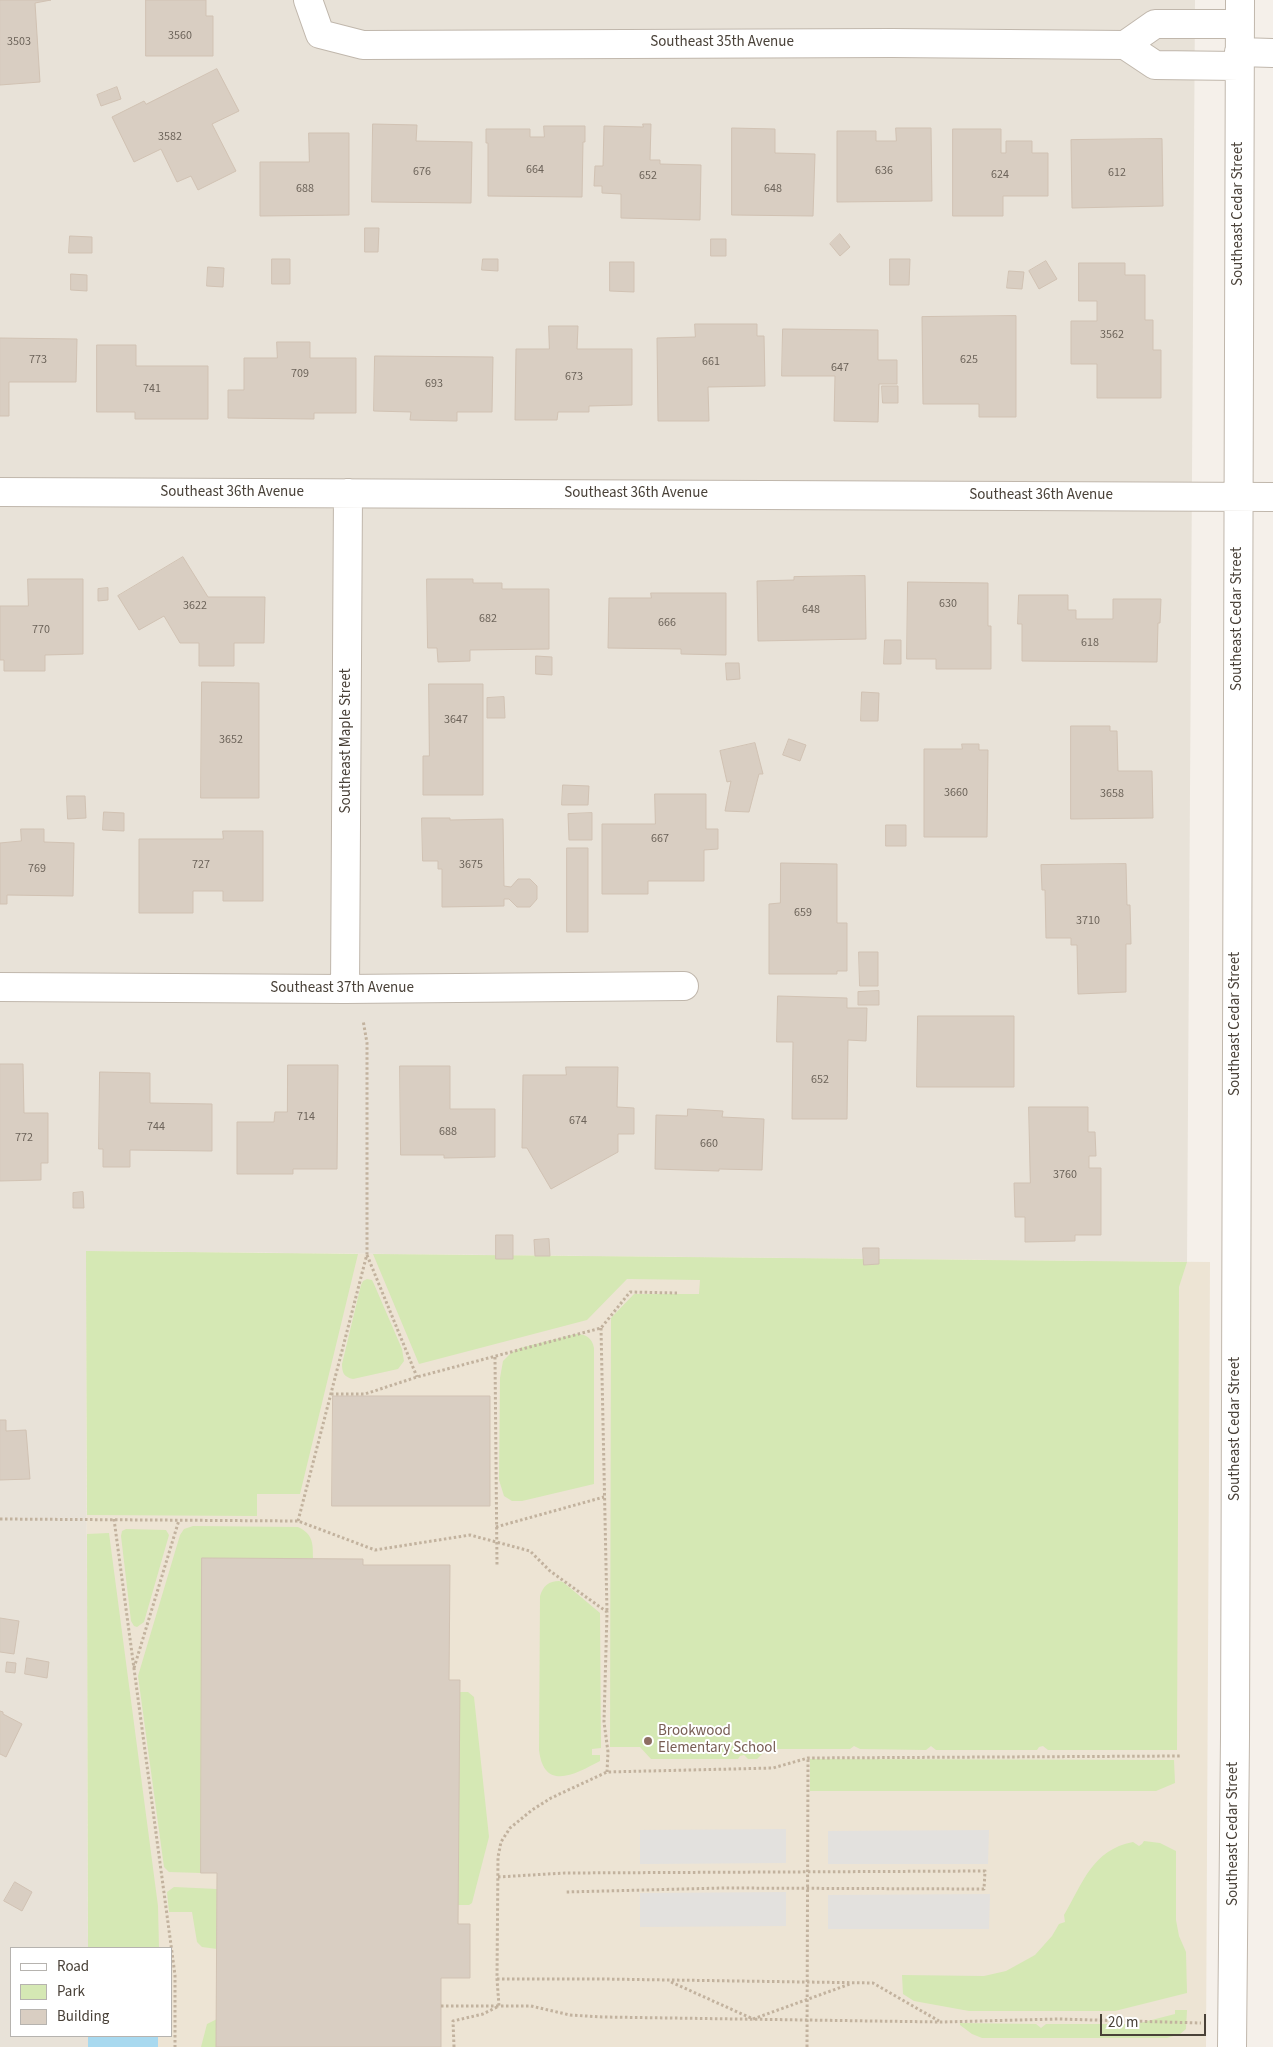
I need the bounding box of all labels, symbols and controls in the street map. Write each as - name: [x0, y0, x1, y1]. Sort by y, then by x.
- house number: 3560: [168, 29, 192, 43]
- street label: Southeast 35th Avenue: [650, 34, 794, 52]
- house number: 3503: [7, 35, 31, 49]
- house number: 3582: [158, 130, 182, 144]
- street label: Southeast Cedar Street: [1230, 142, 1248, 286]
- house number: 664: [526, 163, 544, 177]
- house number: 636: [875, 164, 893, 178]
- house number: 676: [413, 165, 431, 179]
- house number: 612: [1108, 166, 1126, 180]
- house number: 624: [991, 168, 1009, 182]
- house number: 652: [639, 169, 657, 183]
- house number: 688: [296, 182, 314, 196]
- house number: 648: [764, 182, 782, 196]
- house number: 3562: [1100, 328, 1124, 342]
- house number: 773: [29, 353, 47, 367]
- house number: 625: [960, 353, 978, 367]
- house number: 661: [702, 355, 720, 369]
- house number: 647: [831, 361, 849, 375]
- house number: 709: [291, 367, 309, 381]
- house number: 673: [565, 370, 583, 384]
- house number: 693: [425, 377, 443, 391]
- house number: 741: [143, 382, 161, 396]
- street label: Southeast 36th Avenue: [160, 484, 304, 502]
- street label: Southeast 36th Avenue: [564, 485, 708, 503]
- street label: Southeast 36th Avenue: [969, 487, 1113, 505]
- street label: Southeast Cedar Street: [1229, 547, 1247, 691]
- house number: 630: [939, 597, 957, 611]
- house number: 3622: [183, 599, 207, 613]
- house number: 648: [802, 603, 820, 617]
- house number: 682: [479, 612, 497, 626]
- house number: 666: [658, 616, 676, 630]
- house number: 770: [32, 623, 50, 637]
- house number: 618: [1081, 636, 1099, 650]
- street label: Southeast Maple Street: [338, 668, 356, 814]
- house number: 3647: [444, 713, 468, 727]
- house number: 3652: [219, 733, 243, 747]
- house number: 3660: [944, 786, 968, 800]
- house number: 3658: [1100, 787, 1124, 801]
- house number: 667: [651, 832, 669, 846]
- house number: 727: [192, 858, 210, 872]
- house number: 3675: [459, 858, 483, 872]
- house number: 769: [28, 862, 46, 876]
- house number: 659: [794, 906, 812, 920]
- house number: 3710: [1076, 914, 1100, 928]
- street label: Southeast Cedar Street: [1227, 952, 1245, 1096]
- street label: Southeast 37th Avenue: [270, 980, 414, 998]
- house number: 652: [811, 1073, 829, 1087]
- house number: 714: [297, 1110, 315, 1124]
- house number: 674: [569, 1114, 587, 1128]
- house number: 744: [147, 1120, 165, 1134]
- house number: 688: [439, 1125, 457, 1139]
- house number: 772: [15, 1131, 33, 1145]
- house number: 660: [700, 1137, 718, 1151]
- house number: 3760: [1053, 1168, 1077, 1182]
- street label: Southeast Cedar Street: [1227, 1357, 1245, 1501]
- place label: Brookwood Elementary School: [658, 1723, 776, 1758]
- marker: Brookwood Elementary School: [642, 1735, 654, 1747]
- street label: Southeast Cedar Street: [1225, 1762, 1243, 1906]
- legend: [10, 1947, 172, 2037]
- text: Road: [57, 1956, 89, 1977]
- text: Park: [57, 1981, 85, 2002]
- scale bar: [1103, 2004, 1209, 2036]
- text: Building: [57, 2006, 109, 2027]
- text: 20 m: [1108, 2012, 1138, 2033]

